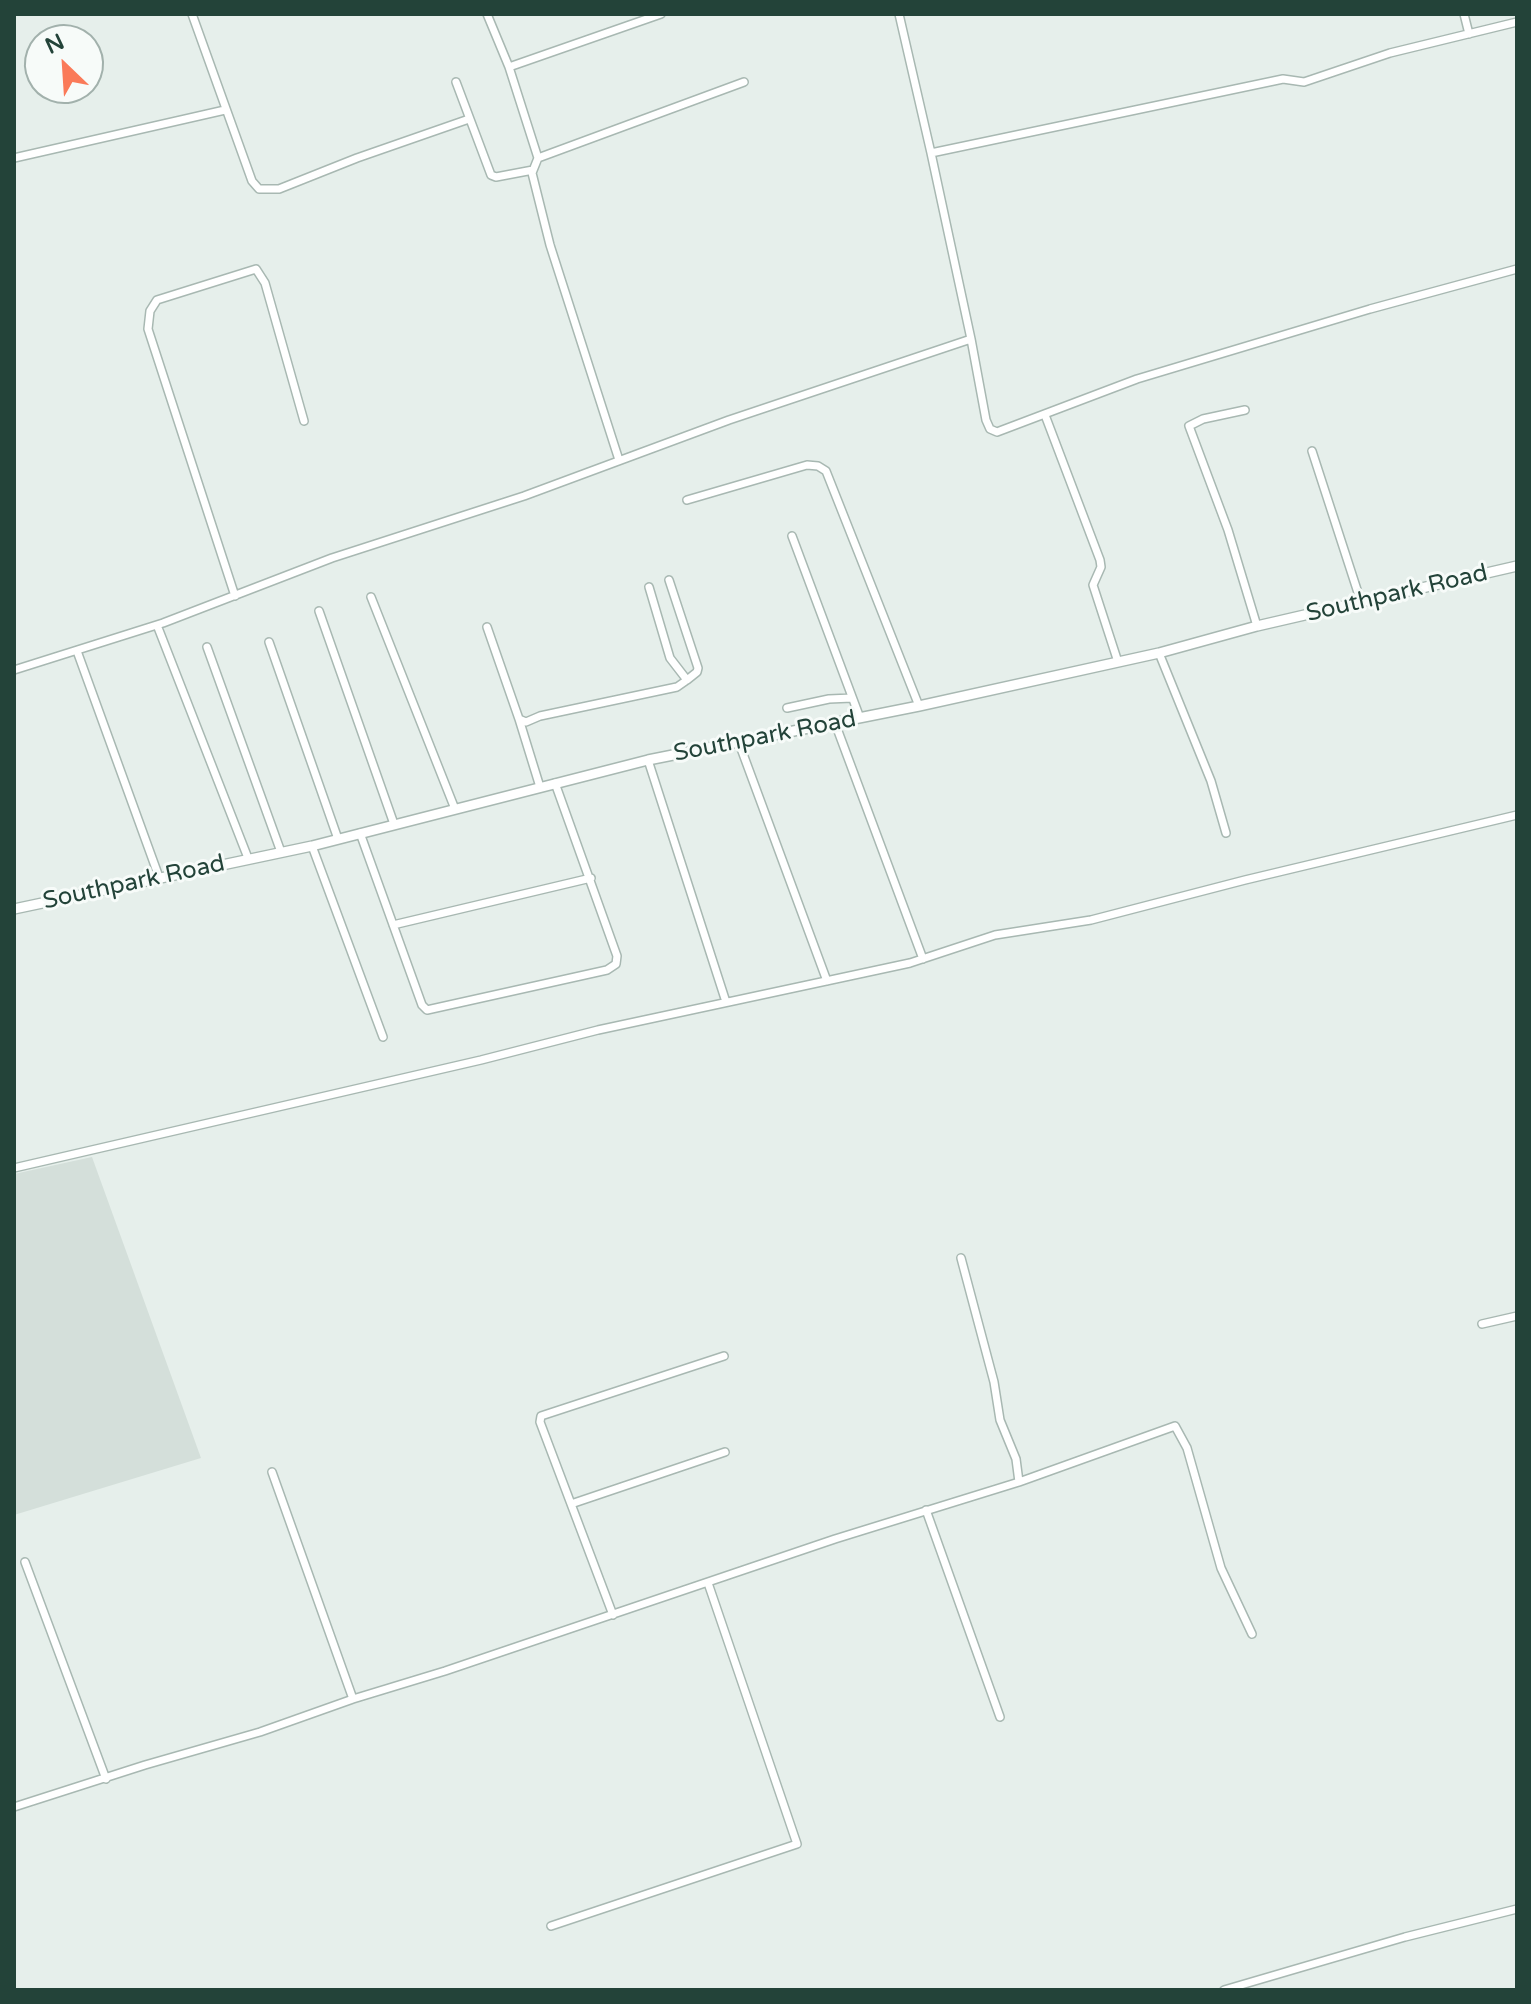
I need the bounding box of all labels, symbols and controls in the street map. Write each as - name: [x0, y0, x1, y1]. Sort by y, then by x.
- north arrow: [24, 24, 104, 104]
- text: N: [41, 29, 68, 60]
- street label: Southpark Road: [1304, 559, 1490, 629]
- street label: Southpark Road: [671, 705, 859, 769]
- street label: Southpark Road: [40, 850, 228, 916]

